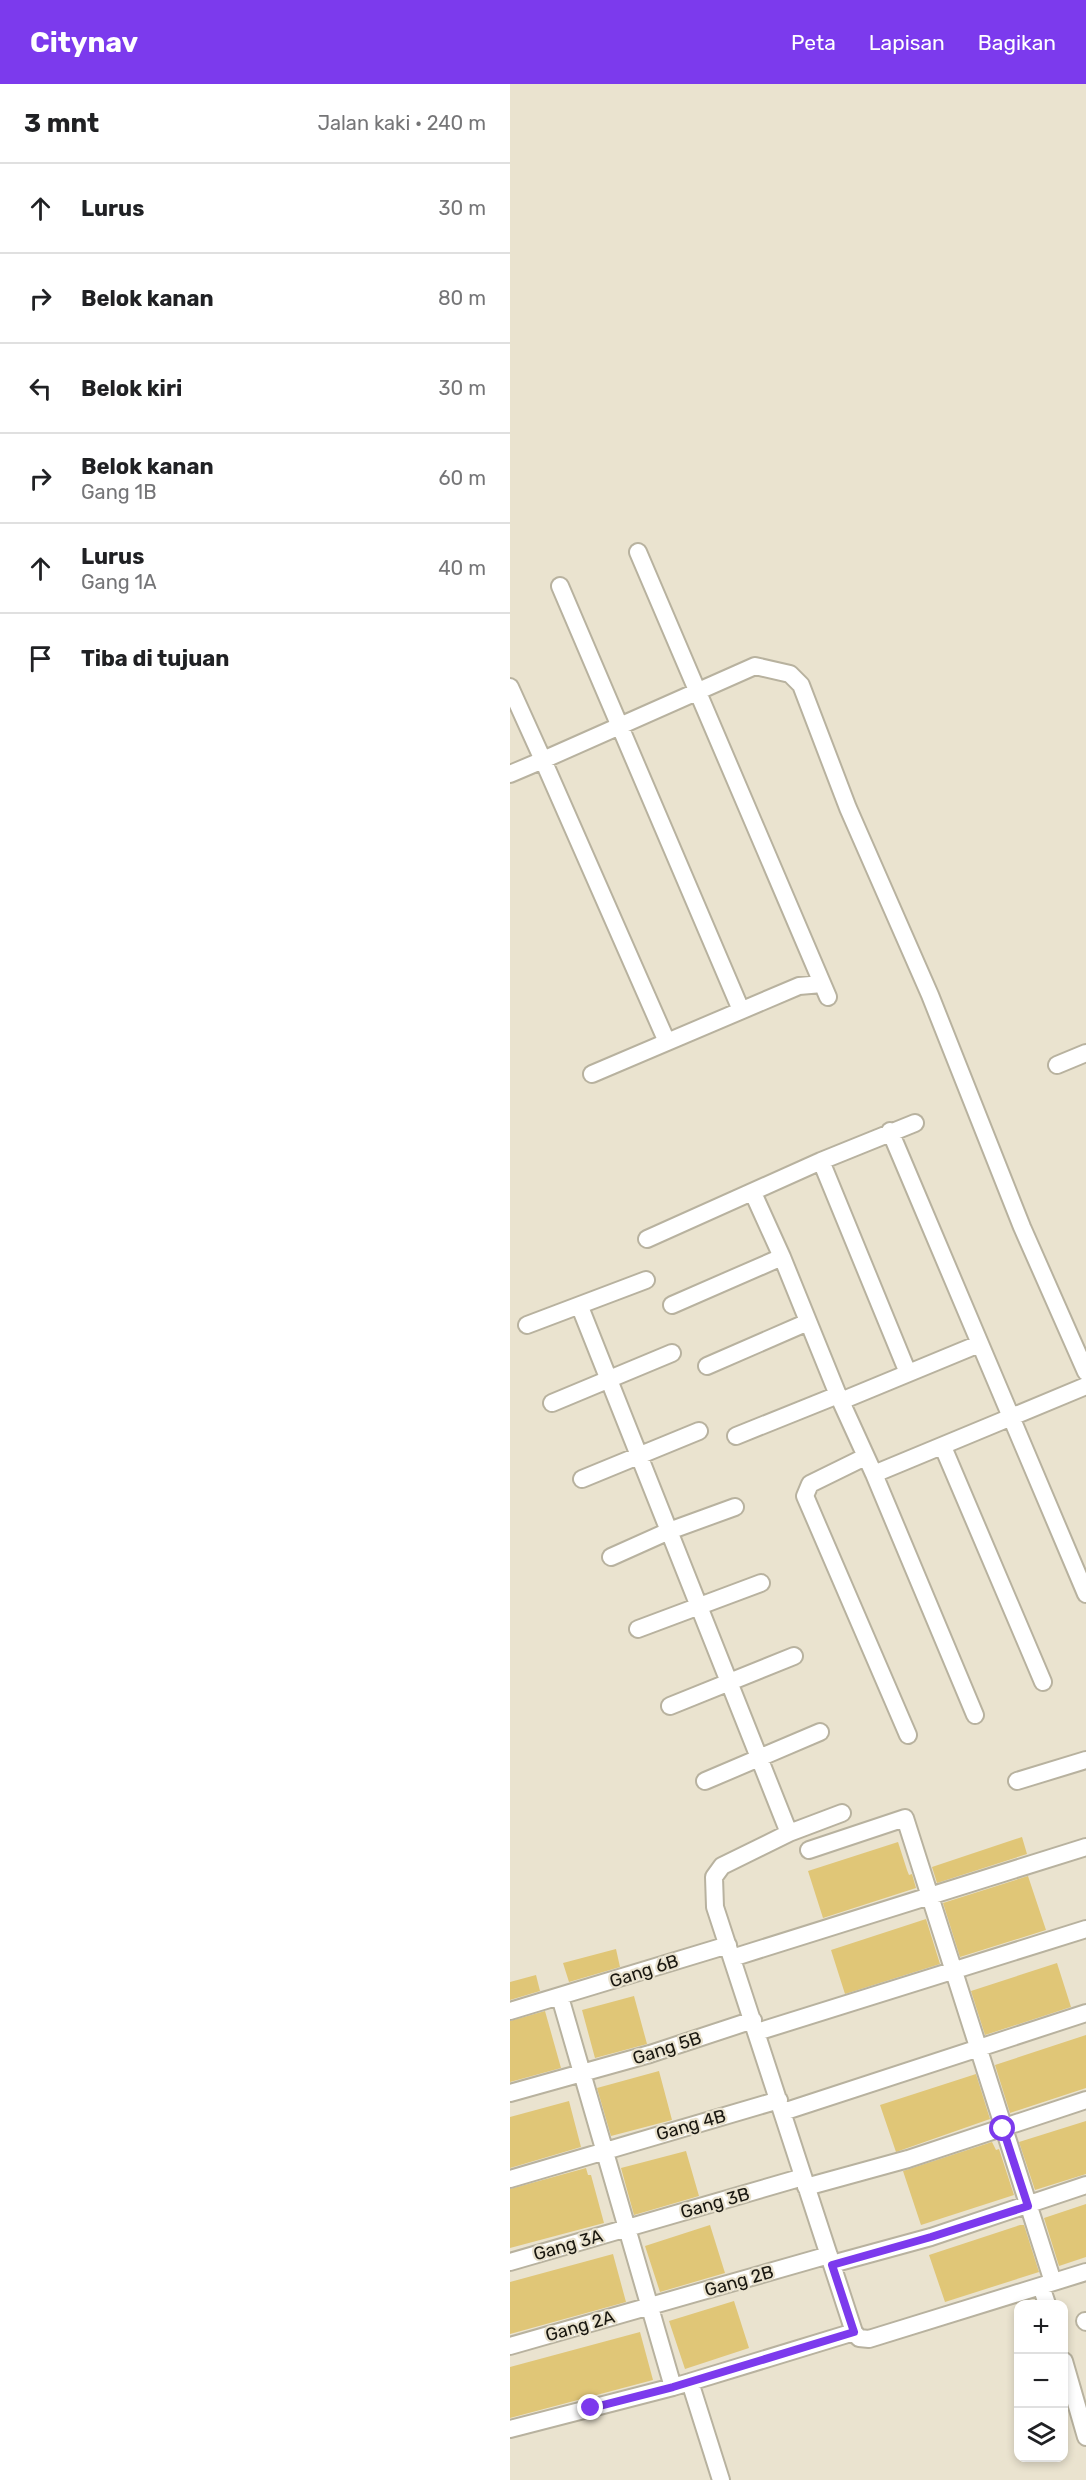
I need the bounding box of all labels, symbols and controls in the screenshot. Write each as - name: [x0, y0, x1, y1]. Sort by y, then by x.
- text: Citynav: [30, 26, 138, 59]
- text: Peta: [791, 30, 836, 55]
- text: Lapisan: [869, 30, 945, 55]
- text: Bagikan: [978, 30, 1056, 55]
- text: 3 mnt: [24, 108, 99, 139]
- text: Jalan kaki · 240 m: [317, 111, 486, 135]
- icon: ahead: [24, 192, 57, 225]
- text: Lurus: [81, 195, 144, 222]
- text: 30 m: [439, 196, 486, 220]
- icon: right: [24, 282, 57, 315]
- text: Belok kanan: [81, 285, 214, 312]
- text: 80 m: [438, 286, 486, 310]
- icon: left: [24, 372, 57, 405]
- text: Belok kiri: [81, 375, 182, 402]
- text: 30 m: [439, 376, 486, 400]
- text: Belok kanan: [81, 453, 214, 480]
- icon: right: [24, 462, 57, 495]
- text: 60 m: [439, 466, 486, 490]
- text: Gang 1B: [81, 480, 157, 504]
- text: Lurus: [81, 543, 144, 570]
- icon: ahead: [24, 552, 57, 585]
- text: 40 m: [438, 556, 486, 580]
- text: Gang 1A: [81, 570, 157, 594]
- icon: arrive: [24, 642, 57, 675]
- text: Tiba di tujuan: [81, 645, 229, 672]
- street label: Gang 6B: [607, 1950, 681, 1992]
- street label: Gang 5B: [630, 2027, 704, 2069]
- street label: Gang 4B: [654, 2105, 728, 2145]
- route start: [989, 2115, 1015, 2141]
- street label: Gang 3B: [678, 2183, 752, 2223]
- street label: Gang 3A: [531, 2225, 605, 2265]
- street label: Gang 2B: [702, 2261, 776, 2301]
- map controls: [1014, 2300, 1068, 2462]
- button: +: [1014, 2300, 1068, 2354]
- street label: Gang 2A: [543, 2306, 617, 2346]
- button: −: [1014, 2354, 1068, 2408]
- route end: [577, 2394, 603, 2420]
- button: layers: [1014, 2408, 1068, 2462]

